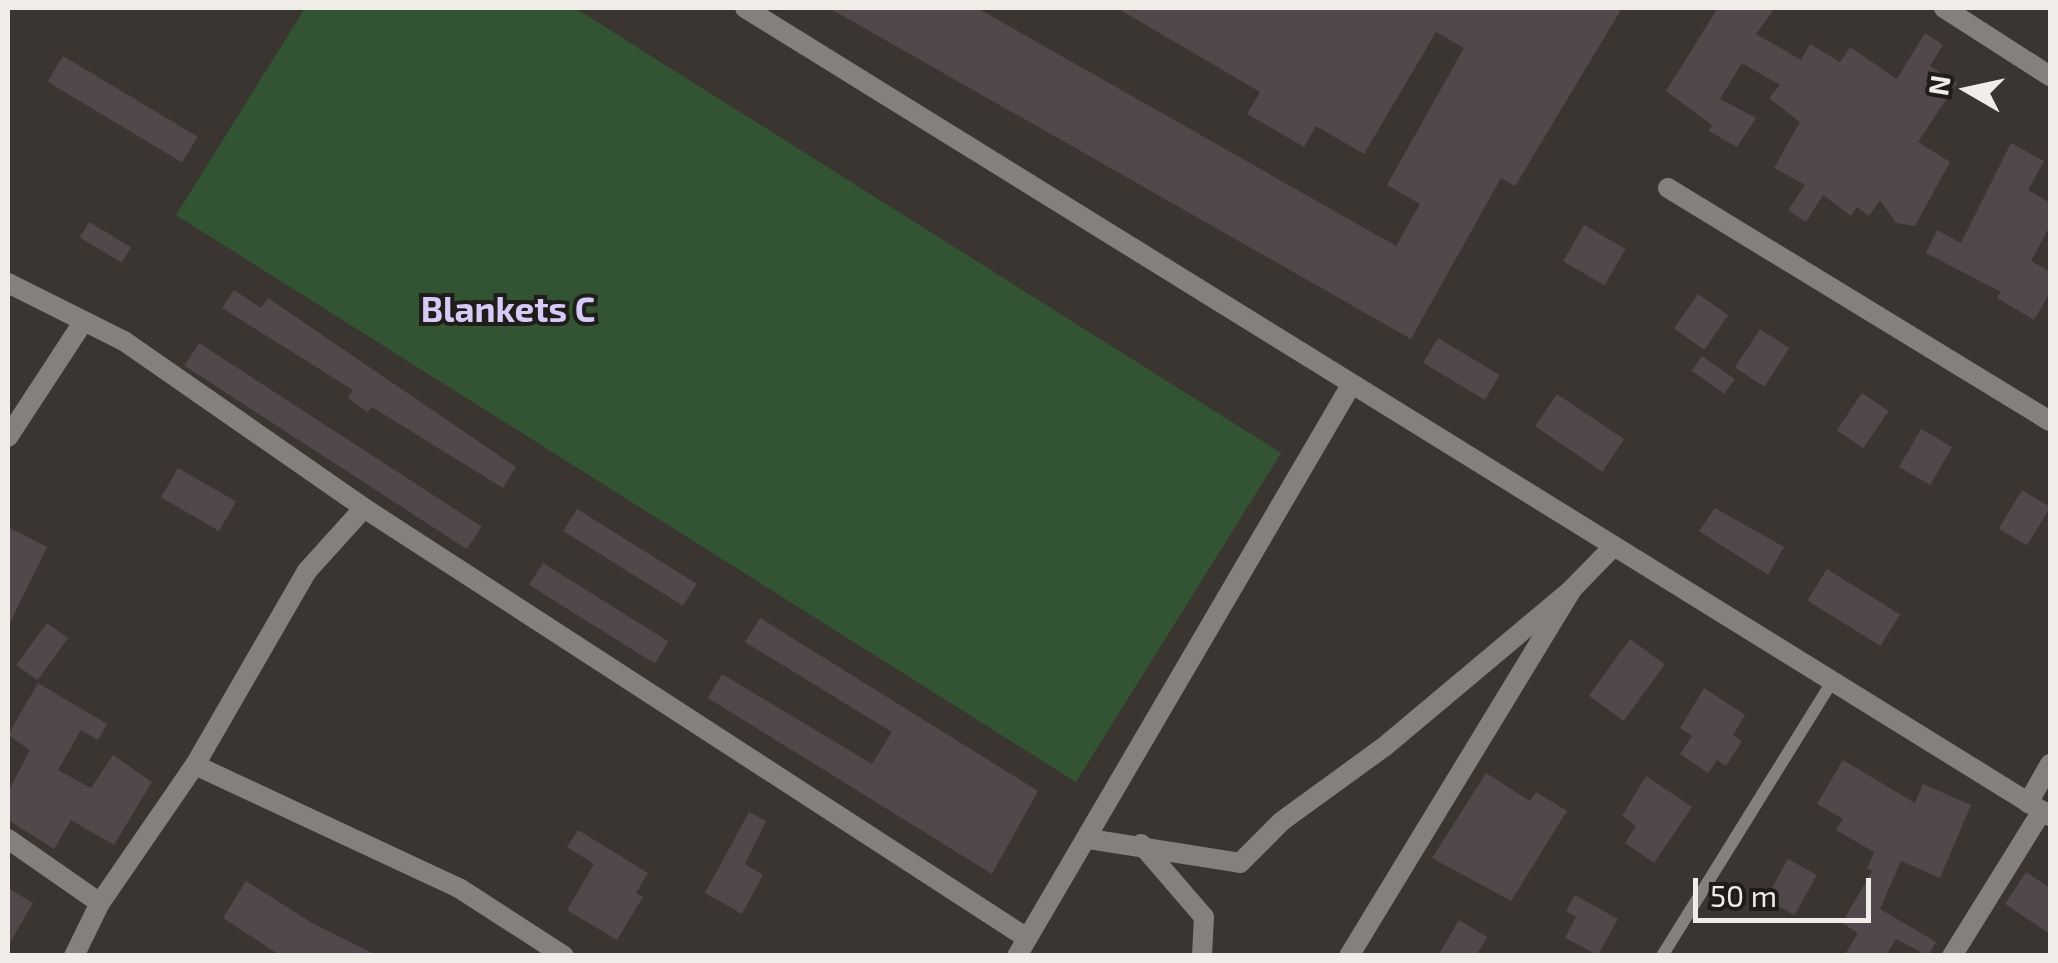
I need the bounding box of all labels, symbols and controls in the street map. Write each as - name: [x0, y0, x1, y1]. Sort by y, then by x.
- north arrow: [1918, 40, 2018, 140]
- text: N: [1920, 73, 1957, 98]
- district label: Blankets C: [421, 287, 595, 329]
- scale bar: [1698, 858, 1876, 920]
- text: 50 m: [1710, 877, 1777, 913]

